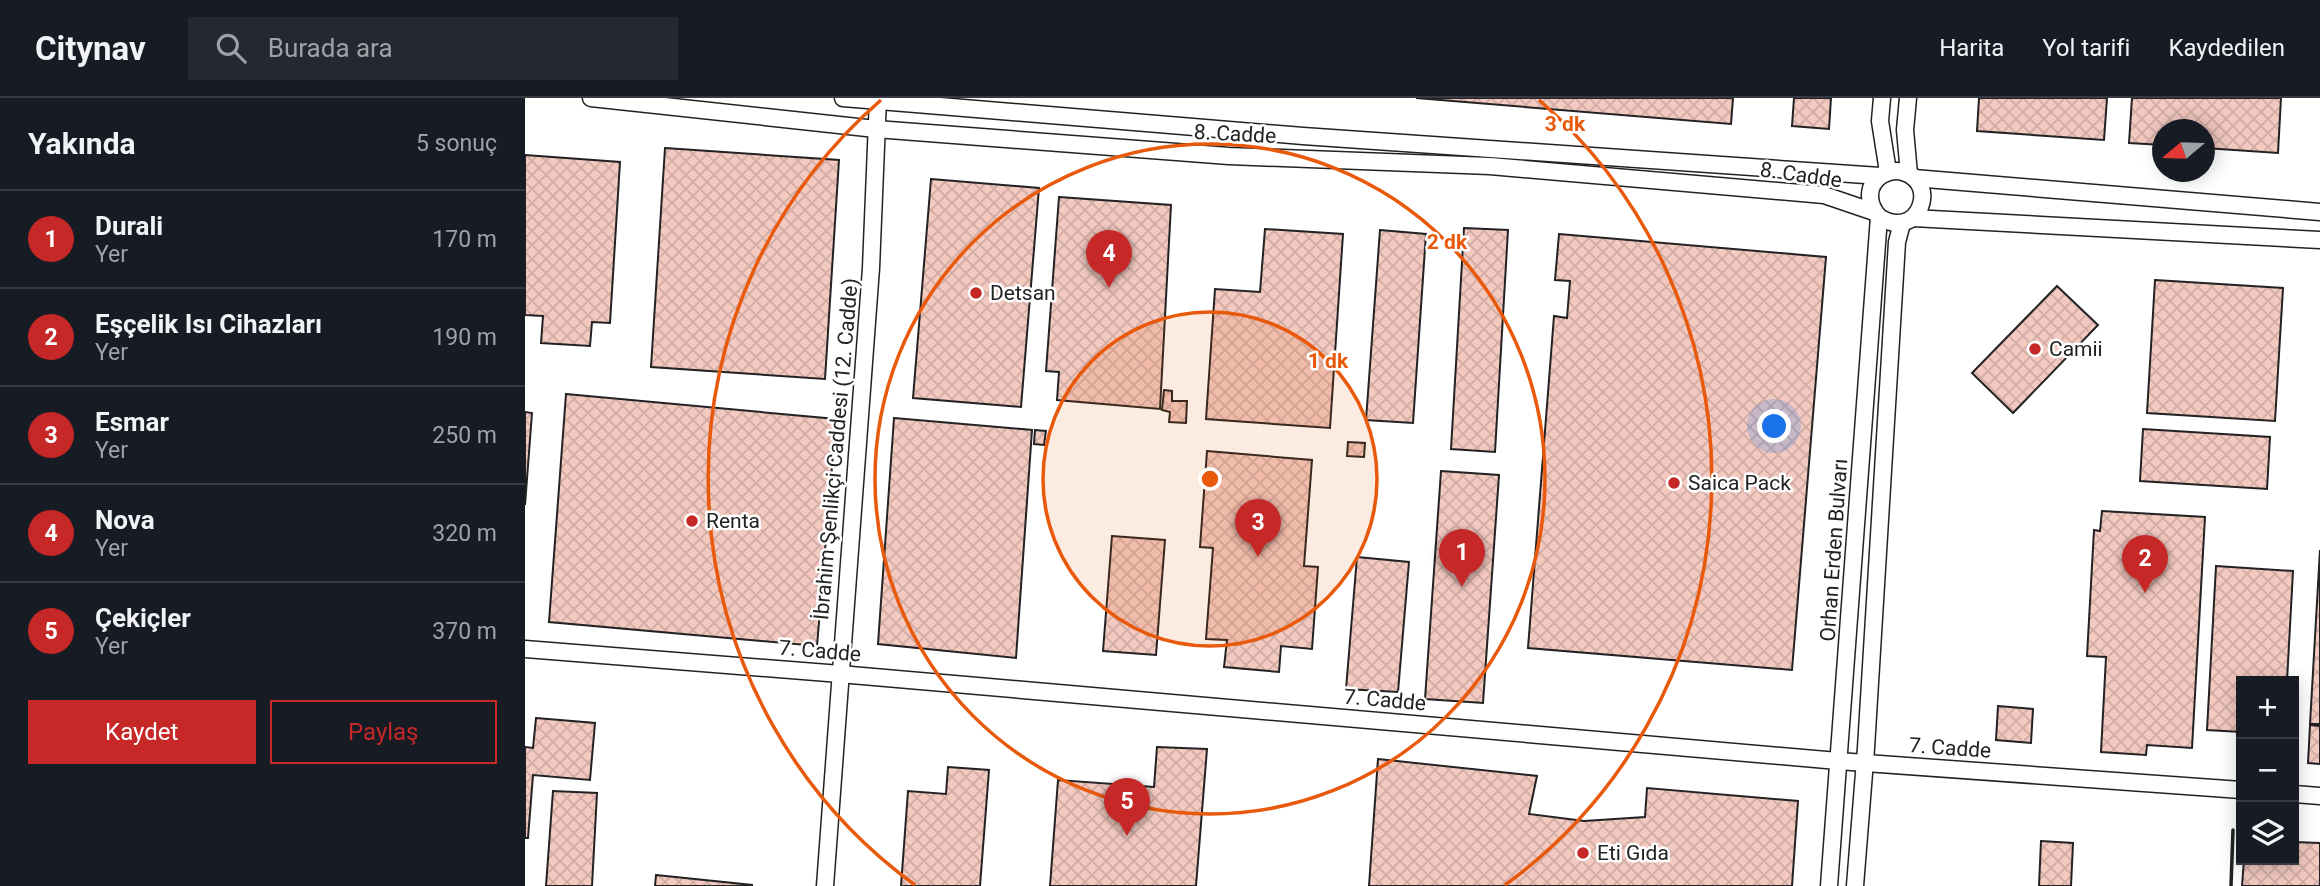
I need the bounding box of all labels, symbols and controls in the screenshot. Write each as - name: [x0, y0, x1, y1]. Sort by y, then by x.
- search box: [188, 17, 678, 80]
- text: Citynav: [35, 29, 146, 68]
- icon: search: [212, 29, 250, 67]
- text: Burada ara: [268, 33, 393, 63]
- text: Harita: [1939, 34, 2004, 62]
- text: Yol tarifi: [2042, 34, 2130, 62]
- text: Kaydedilen: [2168, 34, 2285, 62]
- text: 3 dk: [1545, 112, 1586, 136]
- north arrow: [2152, 119, 2215, 182]
- street label: 8. Cadde: [1193, 120, 1277, 148]
- text: Yakında: [28, 126, 136, 161]
- text: 5 sonuç: [416, 130, 497, 157]
- street label: 8. Cadde: [1758, 157, 1844, 193]
- text: Durali: [95, 211, 163, 241]
- text: 1: [44, 226, 58, 253]
- text: 170 m: [432, 226, 497, 253]
- pin: 4: [1086, 230, 1132, 288]
- text: 2 dk: [1427, 230, 1468, 254]
- text: Yer: [95, 241, 128, 268]
- street label: İbrahim Şenlikçi Caddesi (12. Cadde): [809, 277, 863, 621]
- place label: Detsan: [990, 281, 1056, 305]
- marker: Detsan: [968, 285, 984, 301]
- text: Eşçelik Isı Cihazları: [95, 309, 322, 339]
- text: 2: [44, 324, 58, 351]
- text: 190 m: [432, 324, 497, 351]
- place label: Camii: [2049, 337, 2103, 361]
- text: Yer: [95, 339, 128, 366]
- marker: Camii: [2027, 341, 2043, 357]
- text: 1 dk: [1308, 349, 1349, 373]
- text: Esmar: [95, 407, 169, 437]
- your location: [1757, 409, 1791, 443]
- text: 3: [44, 422, 58, 449]
- text: 250 m: [432, 422, 497, 449]
- text: Yer: [95, 437, 128, 464]
- street label: Orhan Erden Bulvarı: [1816, 458, 1852, 642]
- centre of rings: [1198, 467, 1222, 491]
- place label: Saica Pack: [1688, 471, 1791, 495]
- marker: Saica Pack: [1666, 475, 1682, 491]
- pin: 3: [1235, 499, 1281, 557]
- text: Nova: [95, 505, 155, 535]
- place label: Renta: [706, 509, 760, 533]
- marker: Renta: [684, 513, 700, 529]
- text: 4: [44, 520, 58, 547]
- text: 320 m: [432, 520, 497, 547]
- pin: 1: [1439, 529, 1485, 587]
- text: Yer: [95, 535, 128, 562]
- pin: 2: [2122, 535, 2168, 593]
- text: Çekiçler: [95, 603, 191, 633]
- text: 5: [44, 618, 58, 645]
- text: 370 m: [432, 618, 497, 645]
- text: Yer: [95, 633, 128, 660]
- street label: 7. Cadde: [778, 635, 862, 667]
- map controls: [2236, 676, 2299, 865]
- button: +: [2236, 676, 2299, 739]
- street label: 7. Cadde: [1343, 684, 1427, 716]
- button: Kaydet: [28, 700, 256, 764]
- button: Paylaş: [270, 700, 497, 764]
- street label: 7. Cadde: [1908, 733, 1992, 763]
- button: −: [2236, 739, 2299, 802]
- pin: 5: [1104, 778, 1150, 836]
- button: layers: [2236, 802, 2299, 865]
- place label: Eti Gıda: [1597, 841, 1669, 865]
- marker: Eti Gıda: [1575, 845, 1591, 861]

